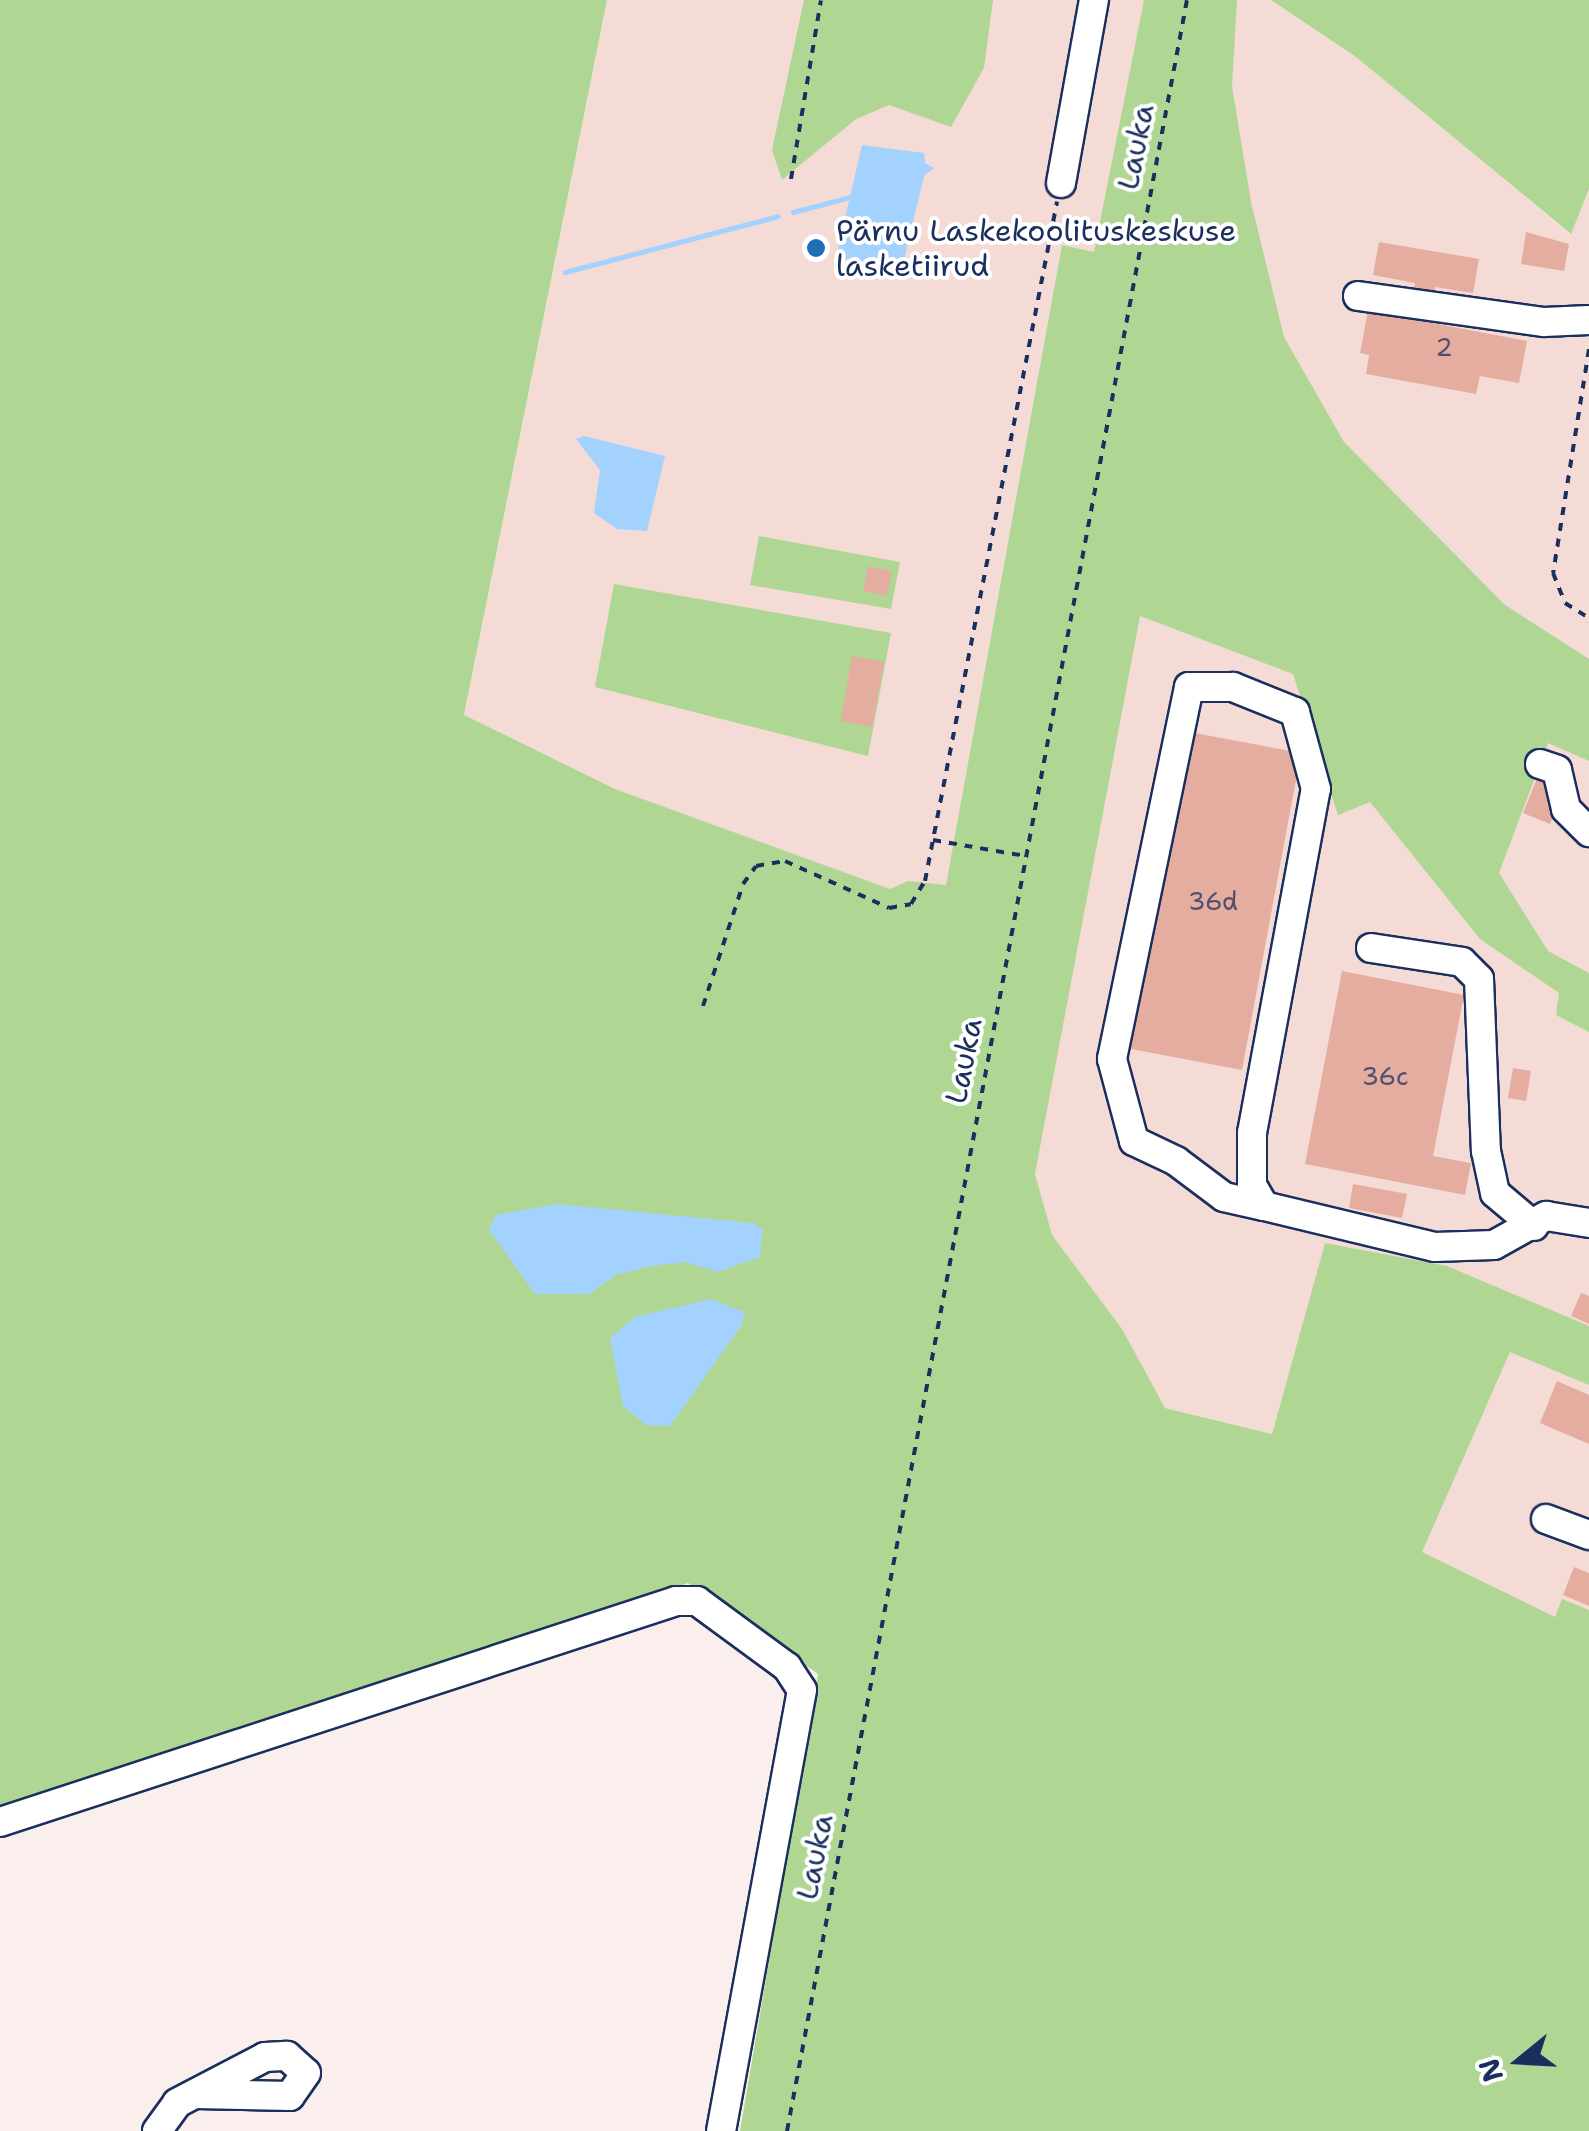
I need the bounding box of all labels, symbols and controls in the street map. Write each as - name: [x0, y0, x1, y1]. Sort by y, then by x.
- street label: Lauka: [1110, 101, 1162, 193]
- place label: Pärnu Laskekoolituskeskuse lasketiirud: [836, 213, 1236, 284]
- marker: Pärnu Laskekoolituskeskuse lasketiirud: [805, 237, 827, 259]
- house number: 2: [1435, 332, 1453, 362]
- house number: 36d: [1188, 886, 1238, 916]
- street label: Lauka: [938, 1015, 990, 1107]
- house number: 36c: [1362, 1061, 1408, 1091]
- street label: Lauka: [789, 1811, 841, 1903]
- north arrow: [1469, 2011, 1569, 2111]
- text: N: [1469, 2054, 1512, 2087]

